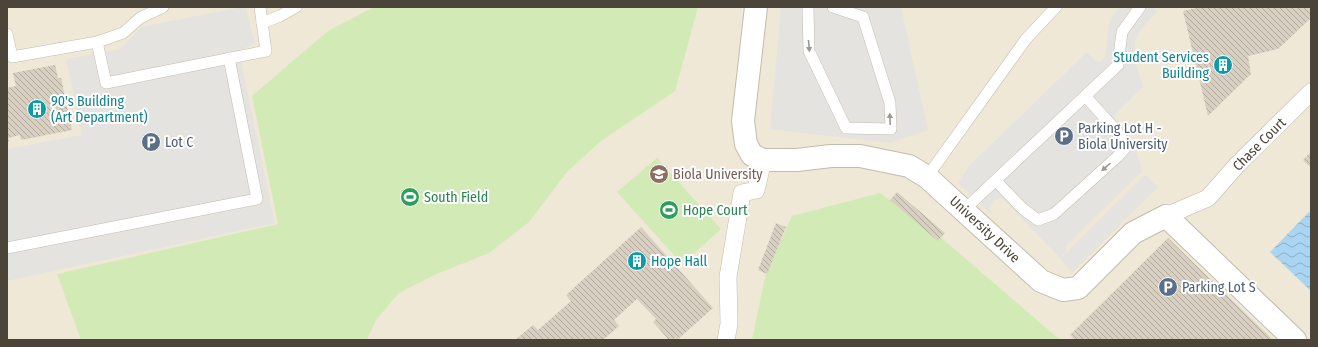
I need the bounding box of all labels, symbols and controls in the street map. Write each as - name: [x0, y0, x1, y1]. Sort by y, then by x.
- one-way arrow: [806, 40, 812, 52]
- place label: Student Services Building: [1113, 49, 1209, 82]
- building icon: Student Services Building: [1212, 54, 1234, 76]
- place label: 90's Building (Art Department): [51, 93, 148, 126]
- building icon: 90's Building (Art Department): [26, 98, 48, 120]
- one-way arrow: [887, 113, 894, 125]
- street label: Chase Court: [1229, 114, 1290, 175]
- place label: Parking Lot H - Biola University: [1078, 120, 1168, 153]
- parking icon: Parking Lot H - Biola University: [1053, 125, 1075, 147]
- parking icon: Lot C: [140, 131, 162, 153]
- place label: Lot C: [165, 134, 193, 151]
- one-way arrow: [1101, 162, 1111, 172]
- school or university icon: Biola University: [648, 163, 670, 185]
- place label: Biola University: [673, 166, 763, 183]
- sports icon: South Field: [399, 186, 421, 208]
- place label: South Field: [424, 189, 488, 206]
- street label: University Drive: [946, 192, 1023, 266]
- sports icon: Hope Court: [658, 199, 680, 221]
- place label: Hope Court: [683, 202, 748, 219]
- building icon: Hope Hall: [626, 250, 648, 272]
- place label: Hope Hall: [651, 253, 707, 270]
- parking icon: Parking Lot S: [1157, 276, 1179, 298]
- place label: Parking Lot S: [1182, 279, 1256, 296]

